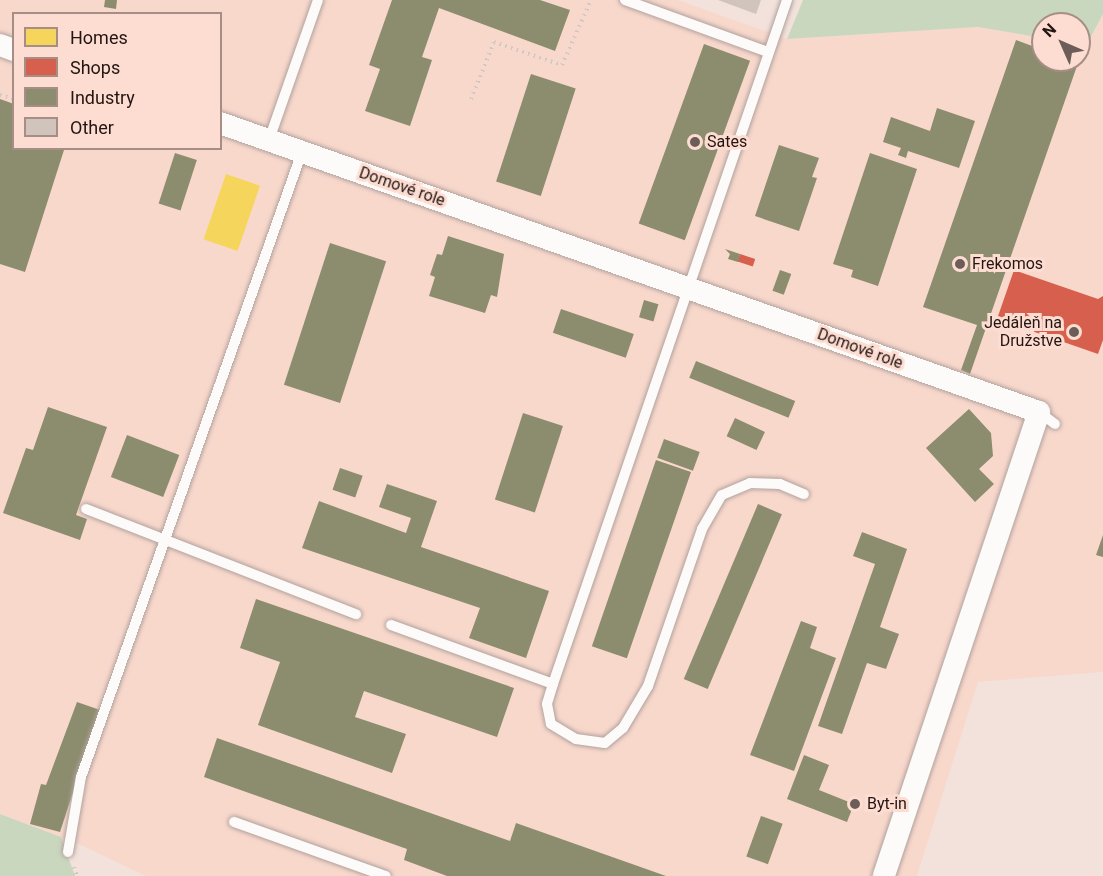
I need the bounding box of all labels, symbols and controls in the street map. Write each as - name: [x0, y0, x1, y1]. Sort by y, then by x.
- legend: [12, 12, 222, 150]
- north arrow: [1031, 12, 1091, 72]
- text: N: [1039, 20, 1060, 41]
- text: Homes: [70, 27, 128, 48]
- text: Shops: [70, 57, 120, 78]
- text: Industry: [70, 87, 135, 108]
- text: Other: [70, 117, 114, 138]
- place label: Sates: [707, 132, 747, 152]
- marker: Sates: [688, 135, 702, 149]
- street label: Domové role: [357, 163, 447, 211]
- place label: Frekomos: [972, 254, 1043, 274]
- marker: Frekomos: [953, 257, 967, 271]
- place label: Jedáleň na Družstve: [984, 313, 1062, 351]
- street label: Domové role: [815, 325, 905, 373]
- marker: Jedáleň na Družstve: [1067, 325, 1081, 339]
- place label: Byt-in: [867, 794, 907, 814]
- marker: Byt-in: [848, 797, 862, 811]

